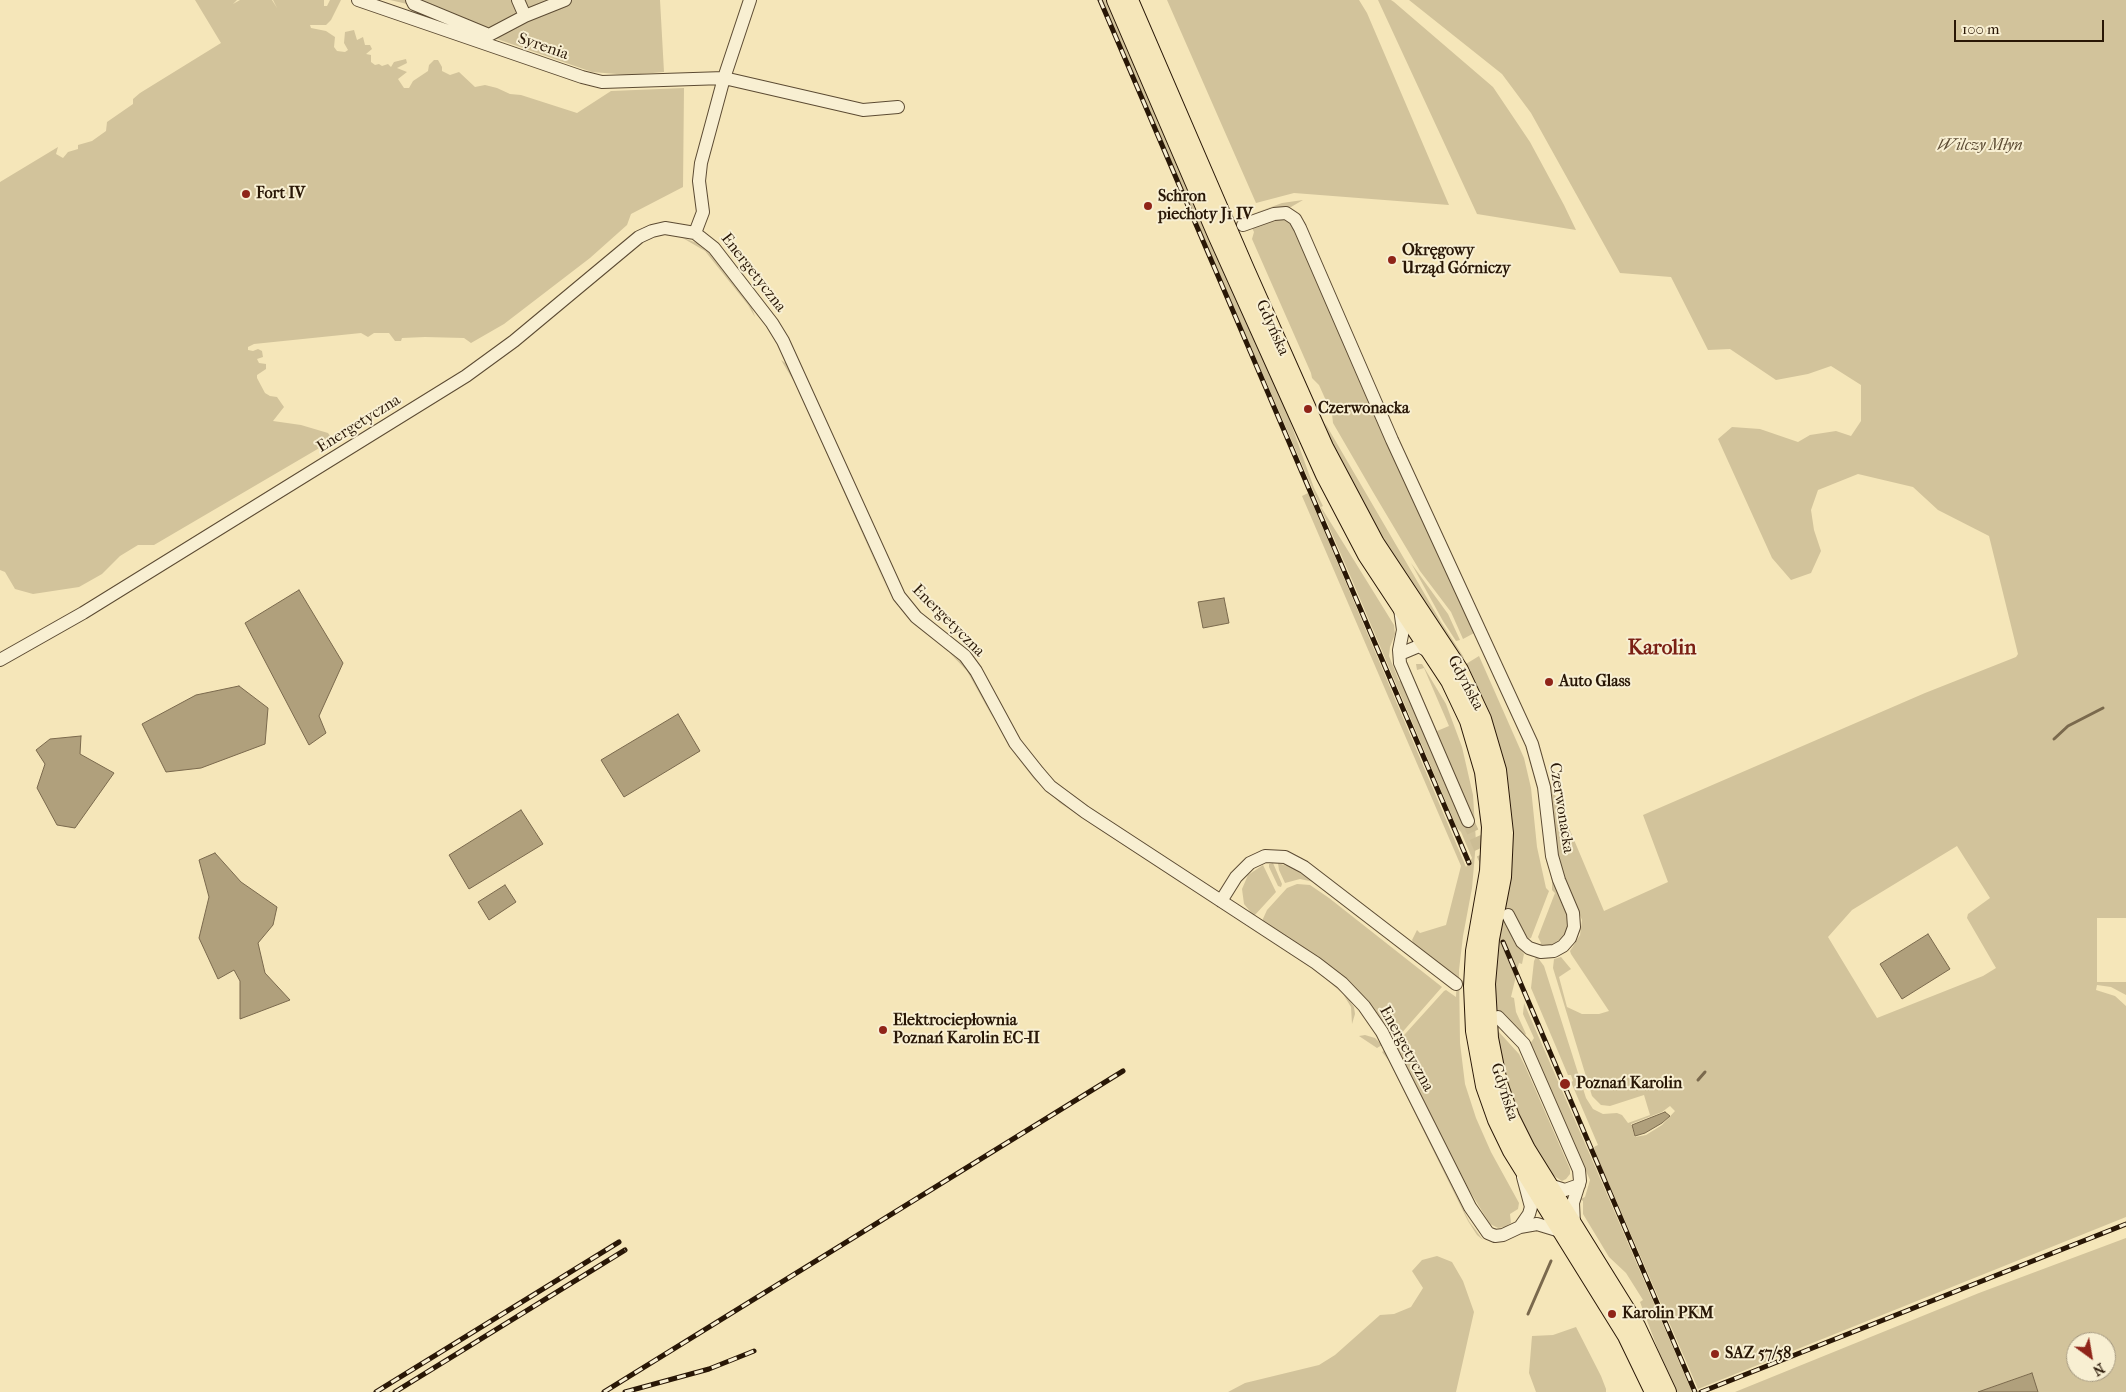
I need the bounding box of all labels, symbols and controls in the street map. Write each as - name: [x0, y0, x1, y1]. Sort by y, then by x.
- scale bar: [1956, 10, 2106, 42]
- text: 100 m: [1962, 20, 2000, 38]
- street label: Syrenia: [515, 29, 571, 65]
- park label: Wilczy Młyn: [1937, 136, 2023, 156]
- place label: Fort IV: [256, 184, 305, 204]
- place label: Schron piechoty J1 IV: [1158, 187, 1253, 225]
- marker: Fort IV: [240, 188, 252, 200]
- marker: Schron piechoty J1 IV: [1142, 200, 1154, 212]
- street label: Energetyczna: [716, 230, 790, 316]
- place label: Okręgowy Urząd Górniczy: [1402, 241, 1511, 279]
- marker: Okręgowy Urząd Górniczy: [1386, 254, 1398, 266]
- street label: Gdyńska: [1251, 297, 1293, 359]
- street label: Energetyczna: [314, 391, 404, 457]
- place label: Czerwonacka: [1318, 399, 1409, 419]
- marker: Czerwonacka: [1302, 403, 1314, 415]
- street label: Energetyczna: [908, 581, 988, 661]
- district label: Karolin: [1628, 636, 1696, 662]
- street label: Gdyńska: [1443, 652, 1487, 714]
- place label: Auto Glass: [1559, 672, 1630, 692]
- marker: Auto Glass: [1543, 676, 1555, 688]
- street label: Czerwonacka: [1544, 761, 1578, 855]
- street label: Energetyczna: [1375, 1003, 1437, 1095]
- place label: Elektrociepłownia Poznań Karolin EC-II: [893, 1011, 1040, 1049]
- marker: Elektrociepłownia Poznań Karolin EC-II: [877, 1024, 889, 1036]
- street label: Gdyńska: [1486, 1061, 1522, 1123]
- place label: Poznań Karolin: [1576, 1074, 1682, 1094]
- marker: Poznań Karolin: [1558, 1077, 1572, 1091]
- place label: Karolin PKM: [1622, 1304, 1714, 1324]
- marker: Karolin PKM: [1606, 1308, 1618, 1320]
- north arrow: [2066, 1332, 2116, 1382]
- place label: SAZ 57/58: [1725, 1344, 1791, 1364]
- marker: SAZ 57/58: [1709, 1348, 1721, 1360]
- text: N: [2090, 1359, 2108, 1379]

